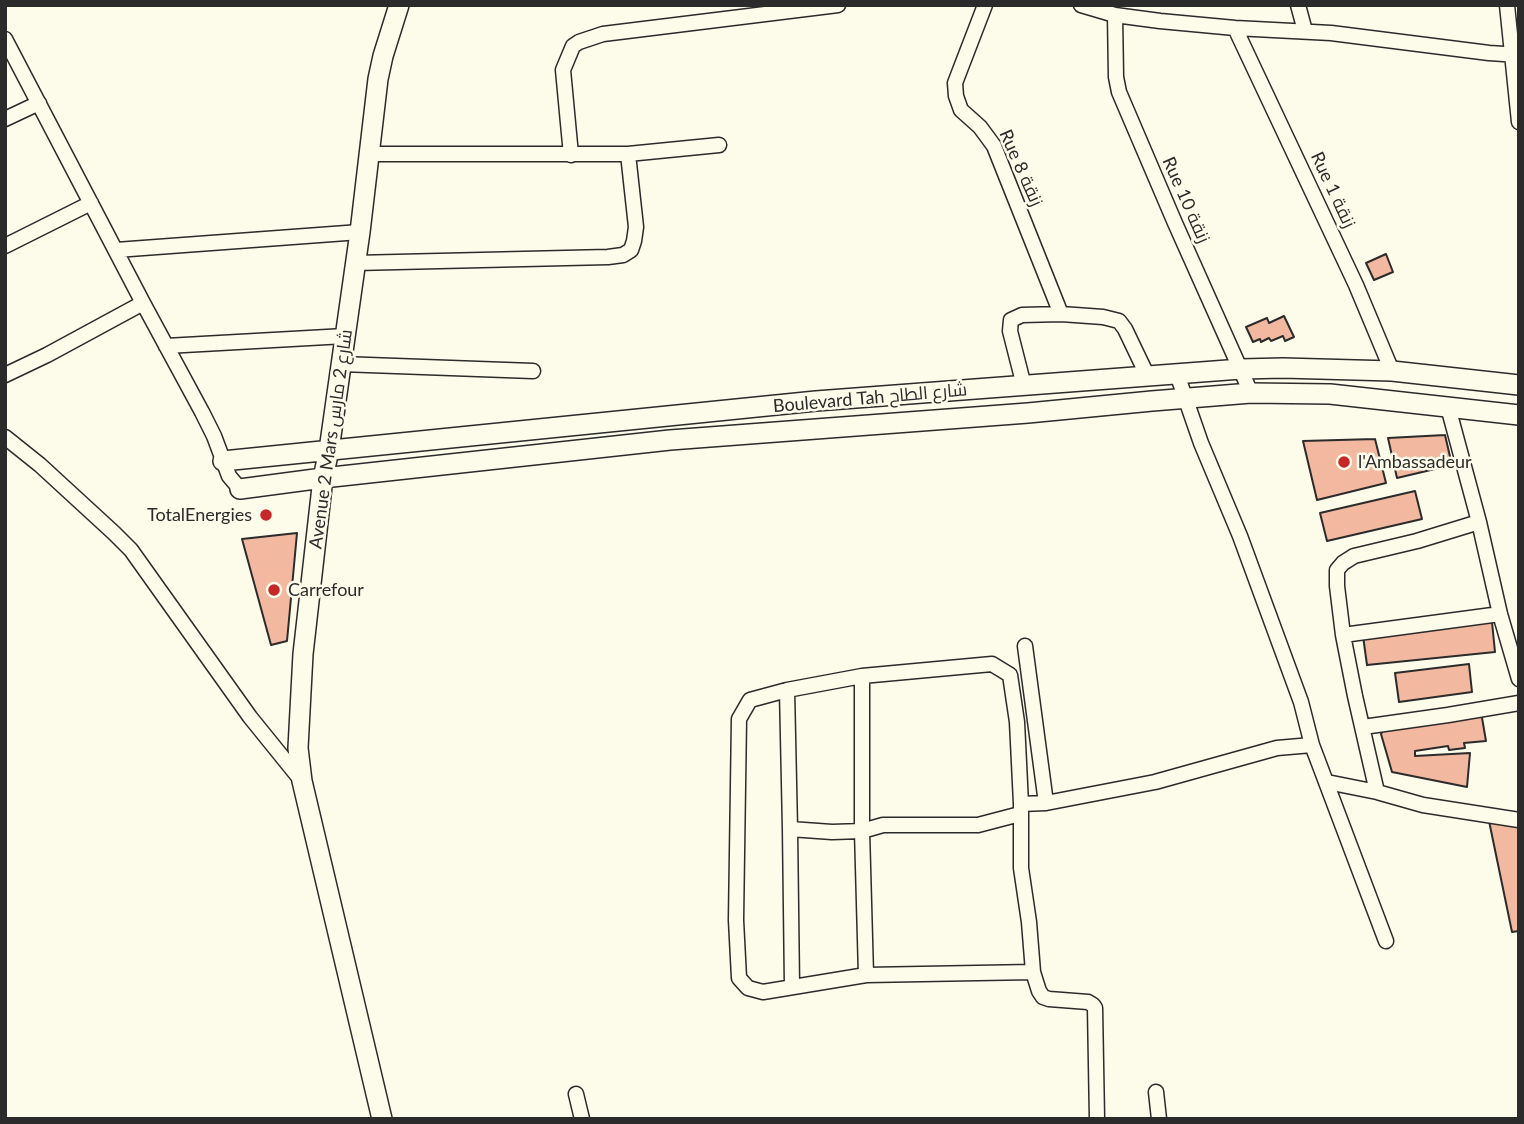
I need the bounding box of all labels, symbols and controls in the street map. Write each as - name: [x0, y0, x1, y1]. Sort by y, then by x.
- street label: Rue 8 زنقة: [995, 126, 1047, 210]
- street label: Rue 1 زنقة: [1306, 148, 1360, 232]
- street label: Rue 10 زنقة: [1157, 154, 1215, 246]
- street label: Avenue 2 Mars شارع 2 مارس: [305, 328, 357, 550]
- street label: Boulevard Tah شارع الطاح: [772, 379, 968, 417]
- place label: l'Ambassadeur: [1358, 451, 1472, 473]
- marker: l'Ambassadeur: [1336, 454, 1352, 470]
- place label: TotalEnergies: [147, 504, 252, 526]
- marker: TotalEnergies: [258, 507, 274, 523]
- place label: Carrefour: [288, 579, 364, 601]
- marker: Carrefour: [266, 582, 282, 598]

